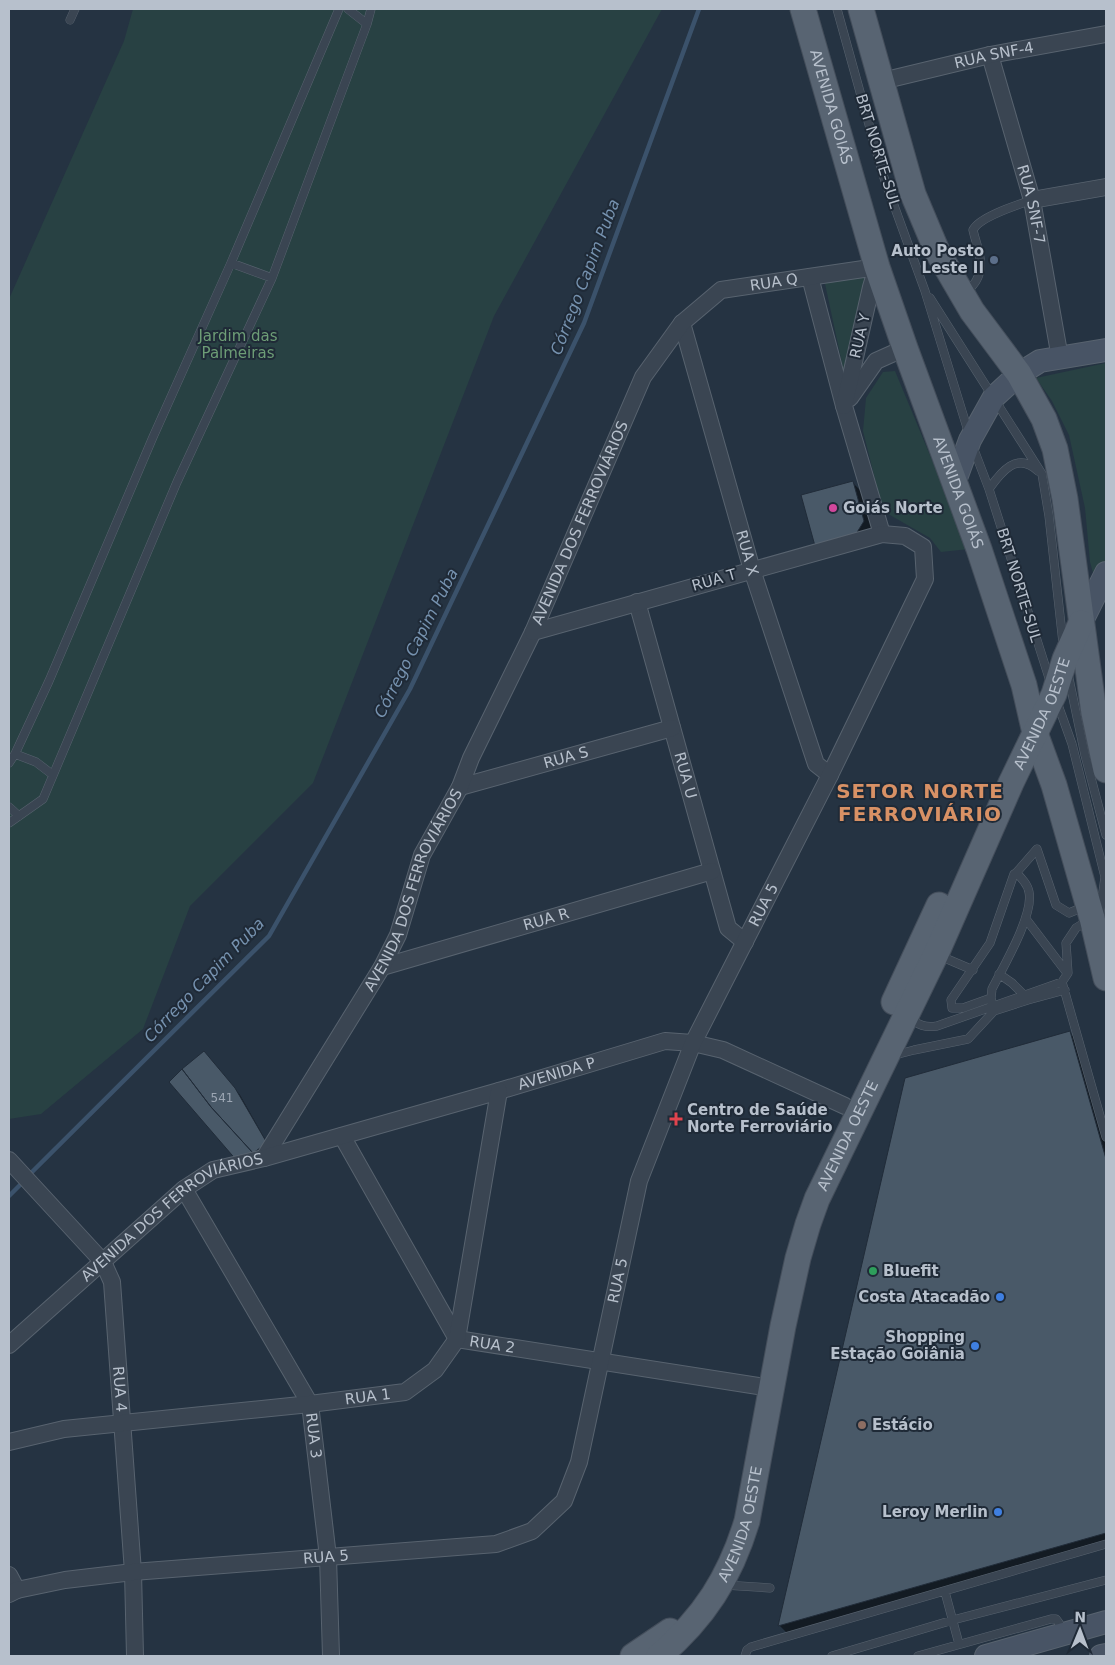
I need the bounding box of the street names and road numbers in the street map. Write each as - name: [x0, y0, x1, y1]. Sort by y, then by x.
- street label: RUA SNF-4: [952, 38, 1035, 72]
- street label: AVENIDA GOIÁS: [806, 47, 856, 167]
- street label: BRT NORTE-SUL: [852, 92, 904, 211]
- street label: RUA SNF-7: [1013, 163, 1049, 245]
- street label: RUA Q: [749, 270, 799, 295]
- street label: RUA Y: [846, 311, 874, 360]
- street label: AVENIDA DOS FERROVIÁRIOS: [528, 418, 632, 628]
- street label: AVENIDA GOIÁS: [929, 434, 987, 551]
- street label: BRT NORTE-SUL: [993, 526, 1045, 645]
- street label: RUA X: [732, 528, 762, 578]
- street label: RUA T: [690, 565, 739, 595]
- street label: AVENIDA OESTE: [1010, 655, 1074, 772]
- street label: RUA S: [541, 743, 591, 772]
- street label: RUA U: [670, 750, 700, 801]
- street label: AVENIDA DOS FERROVIÁRIOS: [360, 786, 466, 994]
- street label: RUA 5: [745, 880, 782, 930]
- street label: RUA R: [521, 904, 571, 934]
- street label: AVENIDA P: [516, 1053, 598, 1094]
- street label: AVENIDA OESTE: [813, 1077, 882, 1194]
- street label: AVENIDA DOS FERROVIÁRIOS: [77, 1150, 265, 1285]
- street label: RUA 5: [604, 1256, 631, 1305]
- street label: RUA 2: [468, 1332, 516, 1357]
- street label: RUA 4: [109, 1365, 130, 1413]
- street label: RUA 1: [344, 1385, 392, 1409]
- street label: RUA 3: [302, 1412, 325, 1459]
- street label: AVENIDA OESTE: [714, 1465, 766, 1585]
- street label: RUA 5: [302, 1546, 350, 1568]

